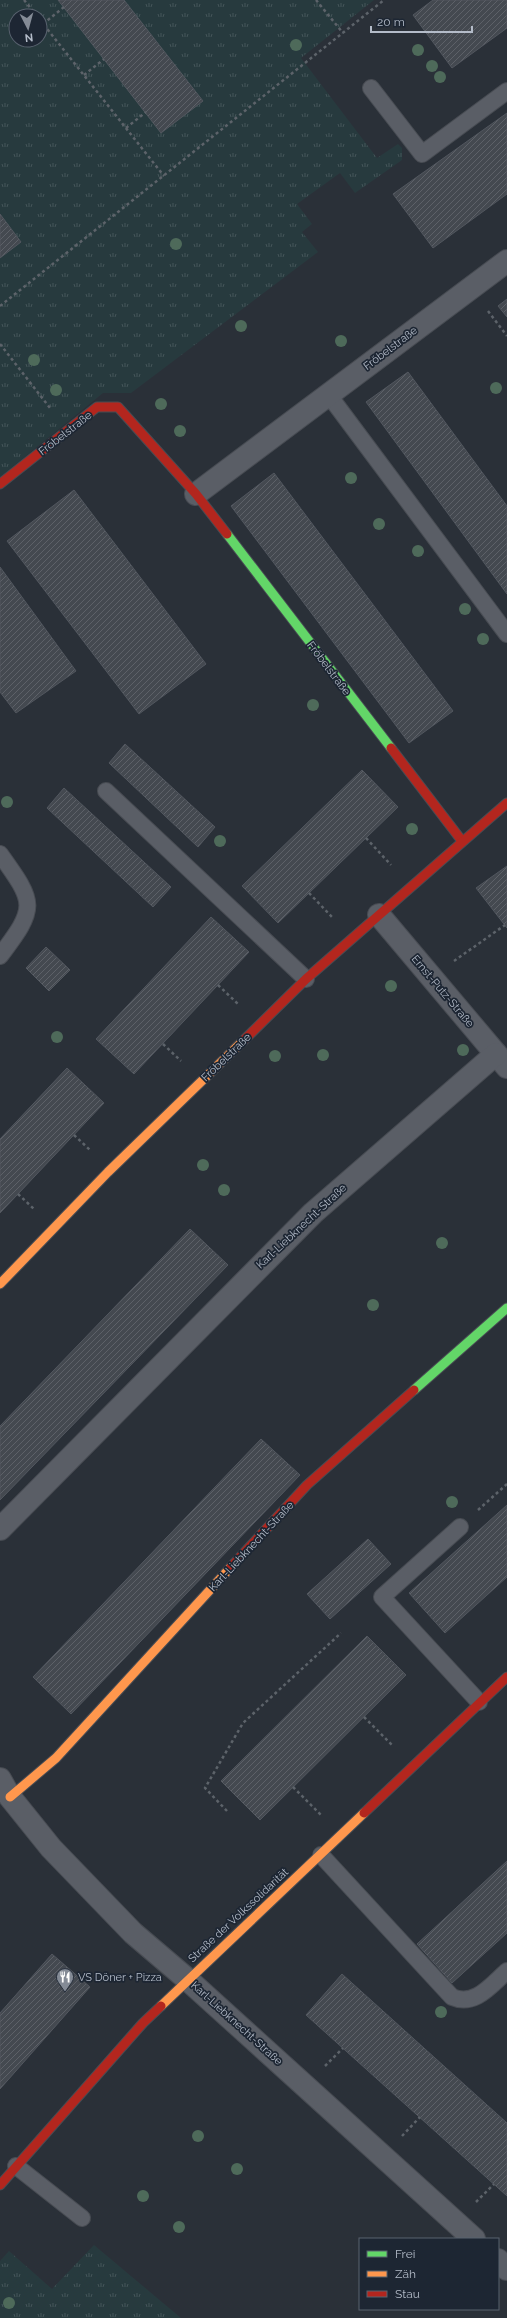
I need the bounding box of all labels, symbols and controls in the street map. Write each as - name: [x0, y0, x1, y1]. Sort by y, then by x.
- north arrow: [8, 8, 48, 48]
- scale bar: [371, 8, 472, 34]
- text: 20 m: [377, 15, 405, 29]
- text: N: [24, 31, 34, 44]
- street label: Fröbelstraße: [361, 324, 420, 373]
- street label: Fröbelstraße: [36, 408, 95, 458]
- street label: Fröbelstraße: [304, 639, 353, 698]
- street label: Ernst-Putz-Straße: [409, 953, 477, 1030]
- street label: Fröbelstraße: [199, 1030, 254, 1084]
- street label: Karl-Liebknecht-Straße: [254, 1181, 349, 1272]
- street label: Karl-Liebknecht-Straße: [206, 1498, 297, 1594]
- street label: Straße der Volkssolidarität: [186, 1865, 291, 1965]
- restaurant icon: VS Döner + Pizza: [55, 1967, 75, 1992]
- place label: VS Döner + Pizza: [78, 1971, 162, 1984]
- street label: Karl-Liebknecht-Straße: [188, 1979, 285, 2068]
- legend: [359, 2238, 499, 2310]
- text: Frei: [395, 2247, 415, 2261]
- text: Zäh: [395, 2267, 416, 2281]
- text: Stau: [395, 2287, 420, 2301]

